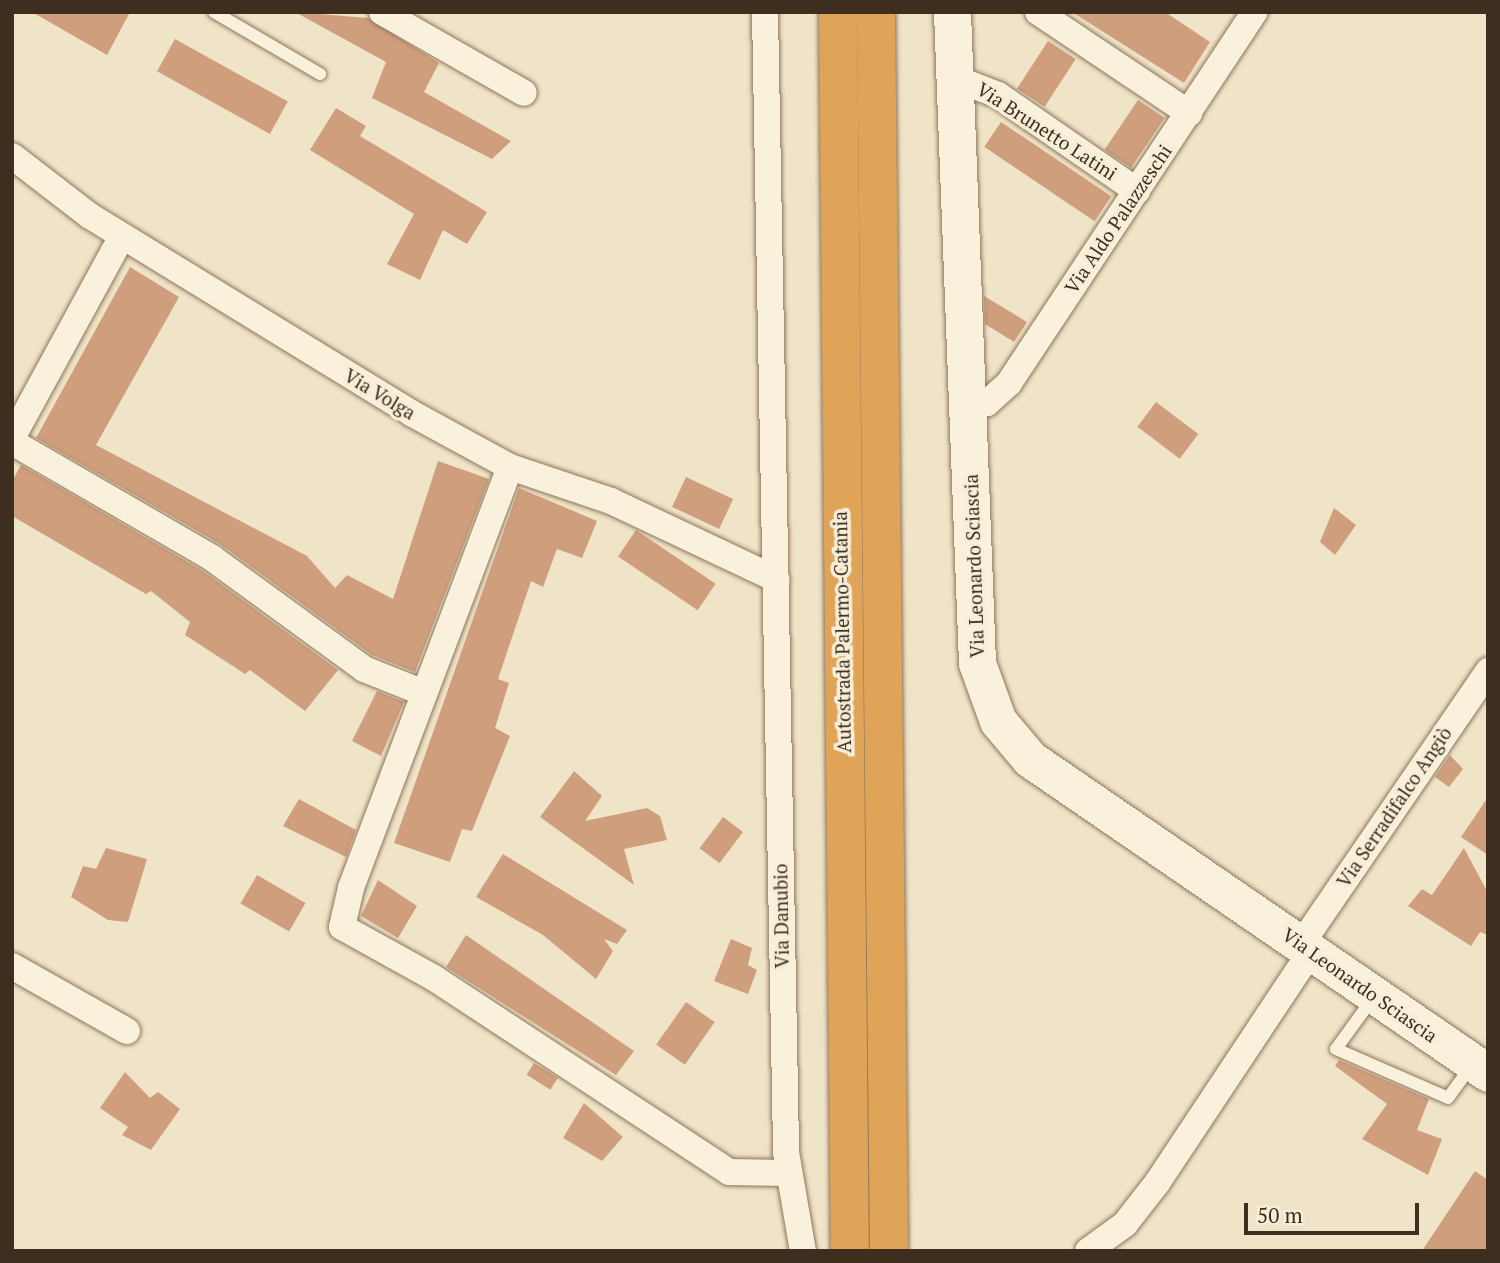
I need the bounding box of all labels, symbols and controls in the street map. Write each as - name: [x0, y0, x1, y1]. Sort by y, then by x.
- street label: Via Brunetto Latini: [973, 77, 1121, 185]
- street label: Via Aldo Palazzeschi: [1060, 140, 1176, 298]
- street label: Via Volga: [340, 364, 420, 424]
- street label: Via Leonardo Sciascia: [959, 474, 989, 658]
- street label: Autostrada Palermo-Catania: [828, 511, 856, 753]
- street label: Via Serradifalco Angiò: [1332, 722, 1456, 892]
- street label: Via Danubio: [769, 863, 793, 969]
- street label: Via Leonardo Sciascia: [1278, 923, 1442, 1047]
- scale bar: [1248, 1190, 1423, 1234]
- text: 50 m: [1257, 1201, 1303, 1229]

